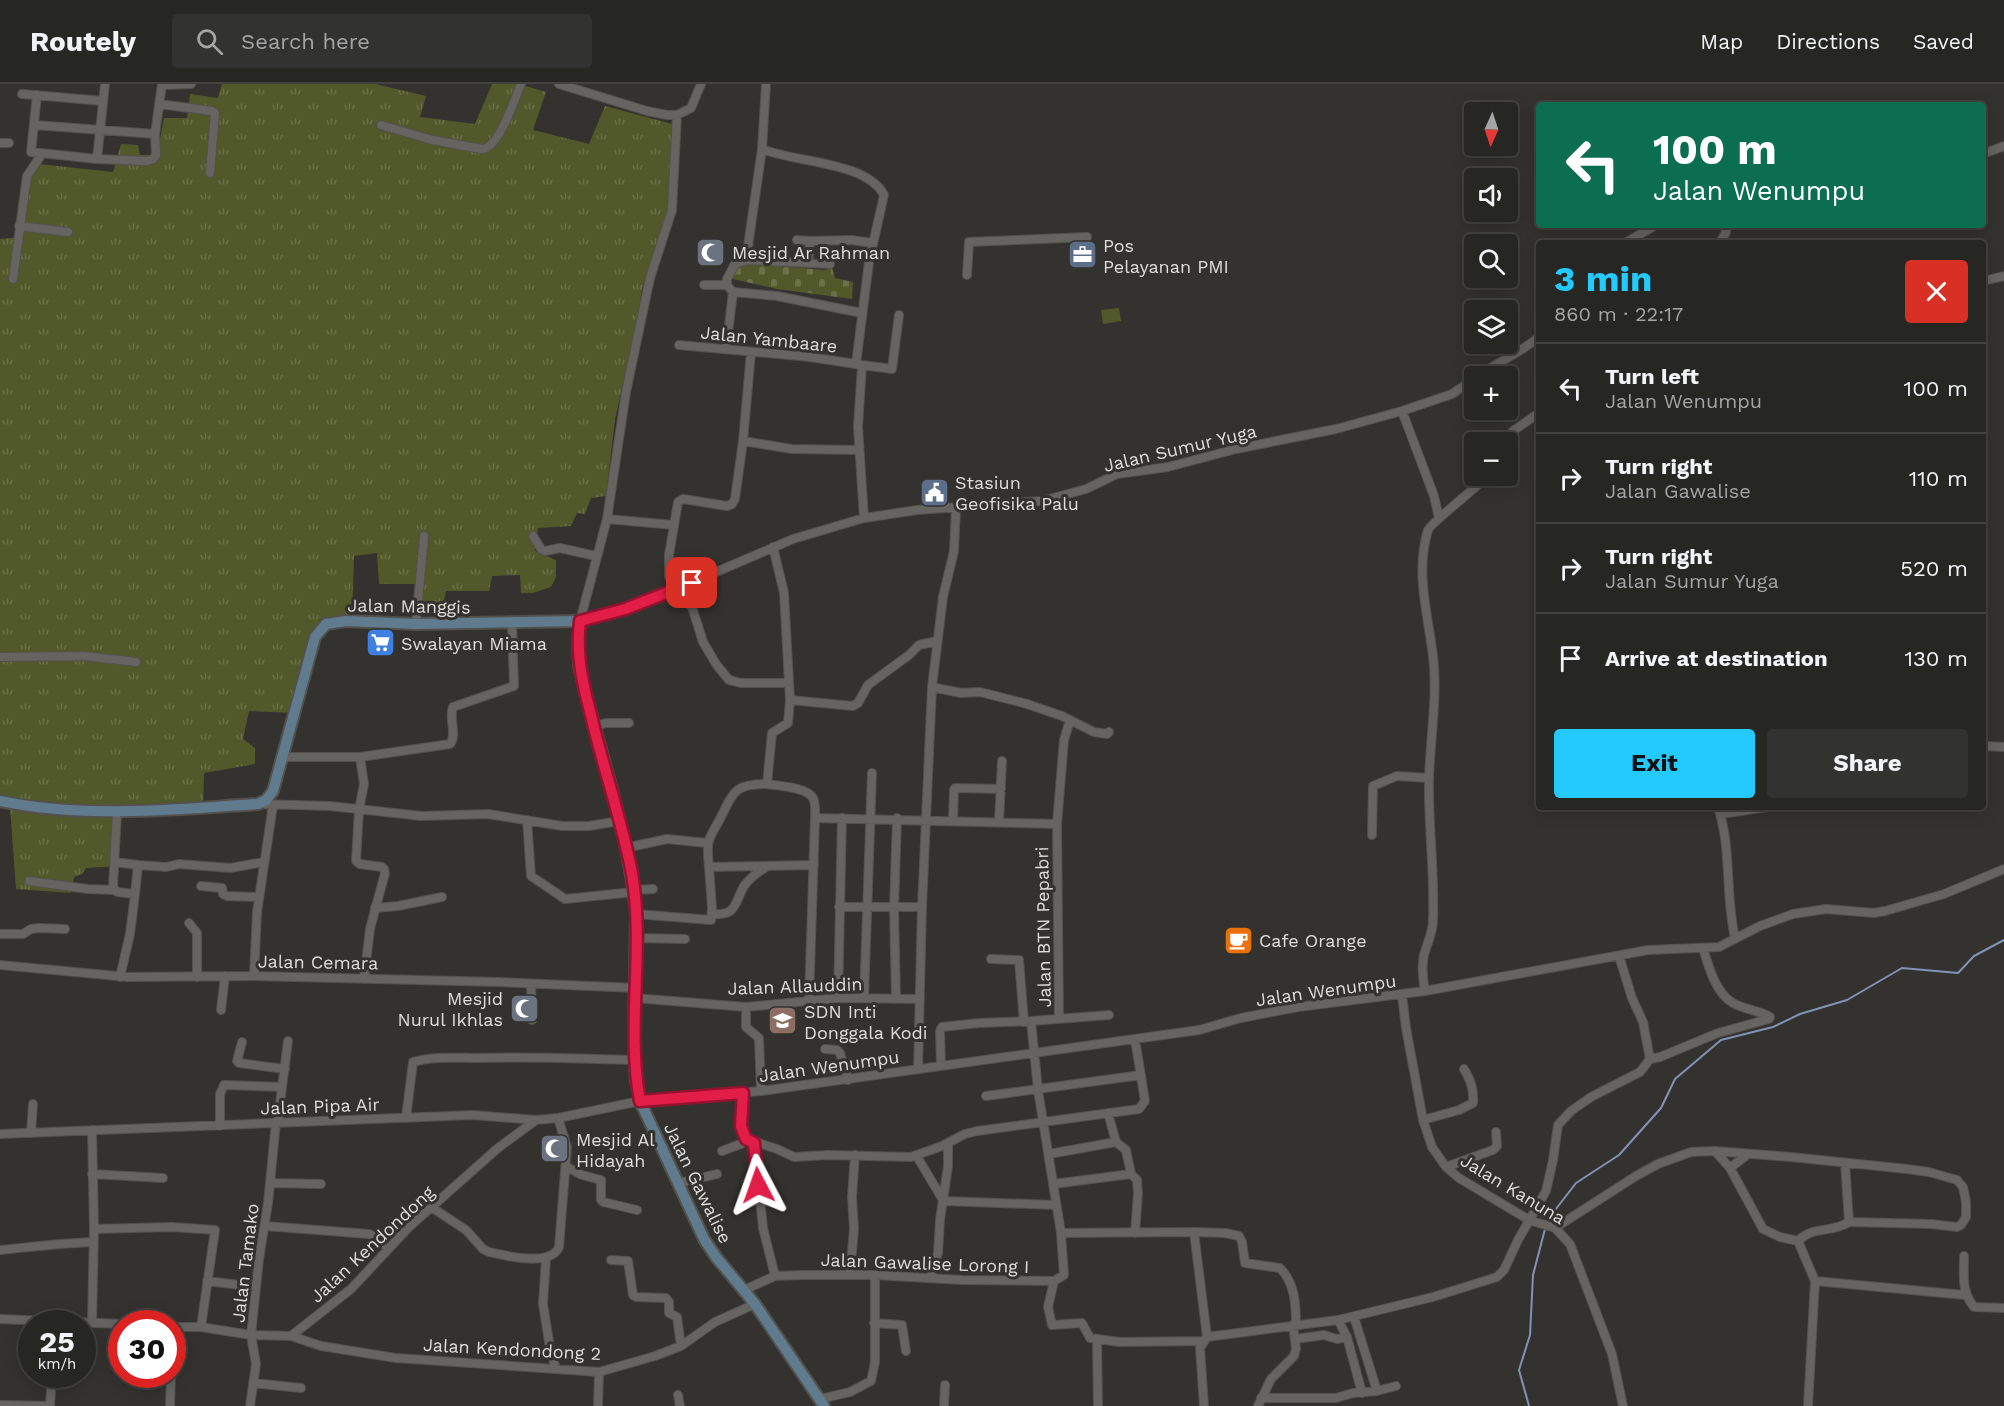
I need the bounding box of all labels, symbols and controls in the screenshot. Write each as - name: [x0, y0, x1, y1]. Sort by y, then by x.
- search box: [172, 14, 592, 68]
- text: Routely: [30, 25, 136, 58]
- icon: search: [193, 25, 226, 58]
- text: Search here: [241, 29, 370, 54]
- text: Map: [1700, 29, 1743, 54]
- text: Directions: [1776, 29, 1880, 54]
- text: Saved: [1913, 29, 1974, 54]
- north arrow: [1464, 102, 1518, 156]
- map controls: [1464, 102, 1518, 486]
- text: 100 m: [1653, 125, 1777, 174]
- icon: left: [1554, 126, 1632, 204]
- button: sound: [1464, 168, 1518, 222]
- text: Jalan Wenumpu: [1653, 175, 1865, 207]
- button: search: [1464, 234, 1518, 288]
- place label: Pos Pelayanan PMI: [1103, 235, 1229, 277]
- mosque icon: Mesjid Ar Rahman: [695, 236, 727, 268]
- office icon: Pos Pelayanan PMI: [1066, 239, 1098, 271]
- place label: Mesjid Ar Rahman: [732, 242, 890, 263]
- text: 3 min: [1554, 258, 1652, 300]
- button: close: [1905, 260, 1968, 323]
- button: layers: [1464, 300, 1518, 354]
- text: 860 m · 22:17: [1554, 302, 1683, 326]
- street label: Jalan Yambaare: [700, 321, 838, 357]
- text: Turn left: [1605, 364, 1699, 389]
- button: +: [1464, 366, 1518, 420]
- icon: left: [1554, 372, 1587, 405]
- text: 100 m: [1904, 376, 1968, 401]
- text: Jalan Wenumpu: [1605, 389, 1762, 413]
- street label: Jalan Sumur Yuga: [1101, 420, 1259, 476]
- button: −: [1464, 432, 1518, 486]
- text: Turn right: [1605, 454, 1712, 479]
- icon: right: [1554, 462, 1587, 495]
- text: 110 m: [1909, 466, 1968, 491]
- place label: Stasiun Geofisika Palu: [955, 472, 1079, 514]
- public building icon: Stasiun Geofisika Palu: [918, 476, 950, 508]
- text: Jalan Gawalise: [1605, 479, 1751, 503]
- text: Turn right: [1605, 544, 1712, 569]
- icon: right: [1554, 552, 1587, 585]
- text: 520 m: [1900, 556, 1968, 581]
- pin: [666, 557, 717, 608]
- icon: arrive: [675, 566, 708, 599]
- text: Jalan Sumur Yuga: [1605, 569, 1779, 593]
- street label: Jalan Manggis: [347, 594, 471, 618]
- supermarket icon: Swalayan Miama: [364, 627, 396, 659]
- place label: Swalayan Miama: [401, 633, 547, 654]
- icon: arrive: [1554, 642, 1587, 675]
- text: Arrive at destination: [1605, 646, 1828, 671]
- text: 130 m: [1904, 646, 1968, 671]
- button: Exit: [1554, 729, 1755, 798]
- button: Share: [1767, 729, 1968, 798]
- street label: Jalan BTN Pepabri: [1031, 846, 1055, 1008]
- cafe icon: Cafe Orange: [1222, 924, 1254, 956]
- place label: Cafe Orange: [1259, 930, 1367, 951]
- street label: Jalan Cemara: [258, 950, 378, 974]
- street label: Jalan Wenumpu: [1254, 970, 1398, 1010]
- street label: Jalan Allauddin: [727, 973, 863, 999]
- place label: Mesjid Nurul Ikhlas: [398, 988, 503, 1030]
- mosque icon: Mesjid Nurul Ikhlas: [508, 992, 540, 1024]
- place label: SDN Inti Donggala Kodi: [804, 1001, 928, 1043]
- school or university icon: SDN Inti Donggala Kodi: [767, 1005, 799, 1037]
- street label: Jalan Wenumpu: [757, 1046, 901, 1086]
- street label: Jalan Pipa Air: [260, 1093, 380, 1119]
- street label: Jalan Gawalise: [660, 1119, 736, 1247]
- place label: Mesjid Al Hidayah: [576, 1129, 655, 1171]
- mosque icon: Mesjid Al Hidayah: [539, 1133, 571, 1165]
- street label: Jalan Kanuna: [1457, 1150, 1569, 1228]
- position arrow: [726, 1153, 790, 1217]
- street label: Jalan Kendondong: [306, 1181, 439, 1307]
- street label: Jalan Tamako: [227, 1202, 263, 1324]
- street label: Jalan Gawalise Lorong I: [820, 1249, 1030, 1277]
- speed limit sign: 30: [108, 1310, 186, 1388]
- text: 25: [39, 1324, 75, 1359]
- street label: Jalan Kendondong 2: [422, 1334, 602, 1364]
- text: km/h: [38, 1355, 76, 1373]

